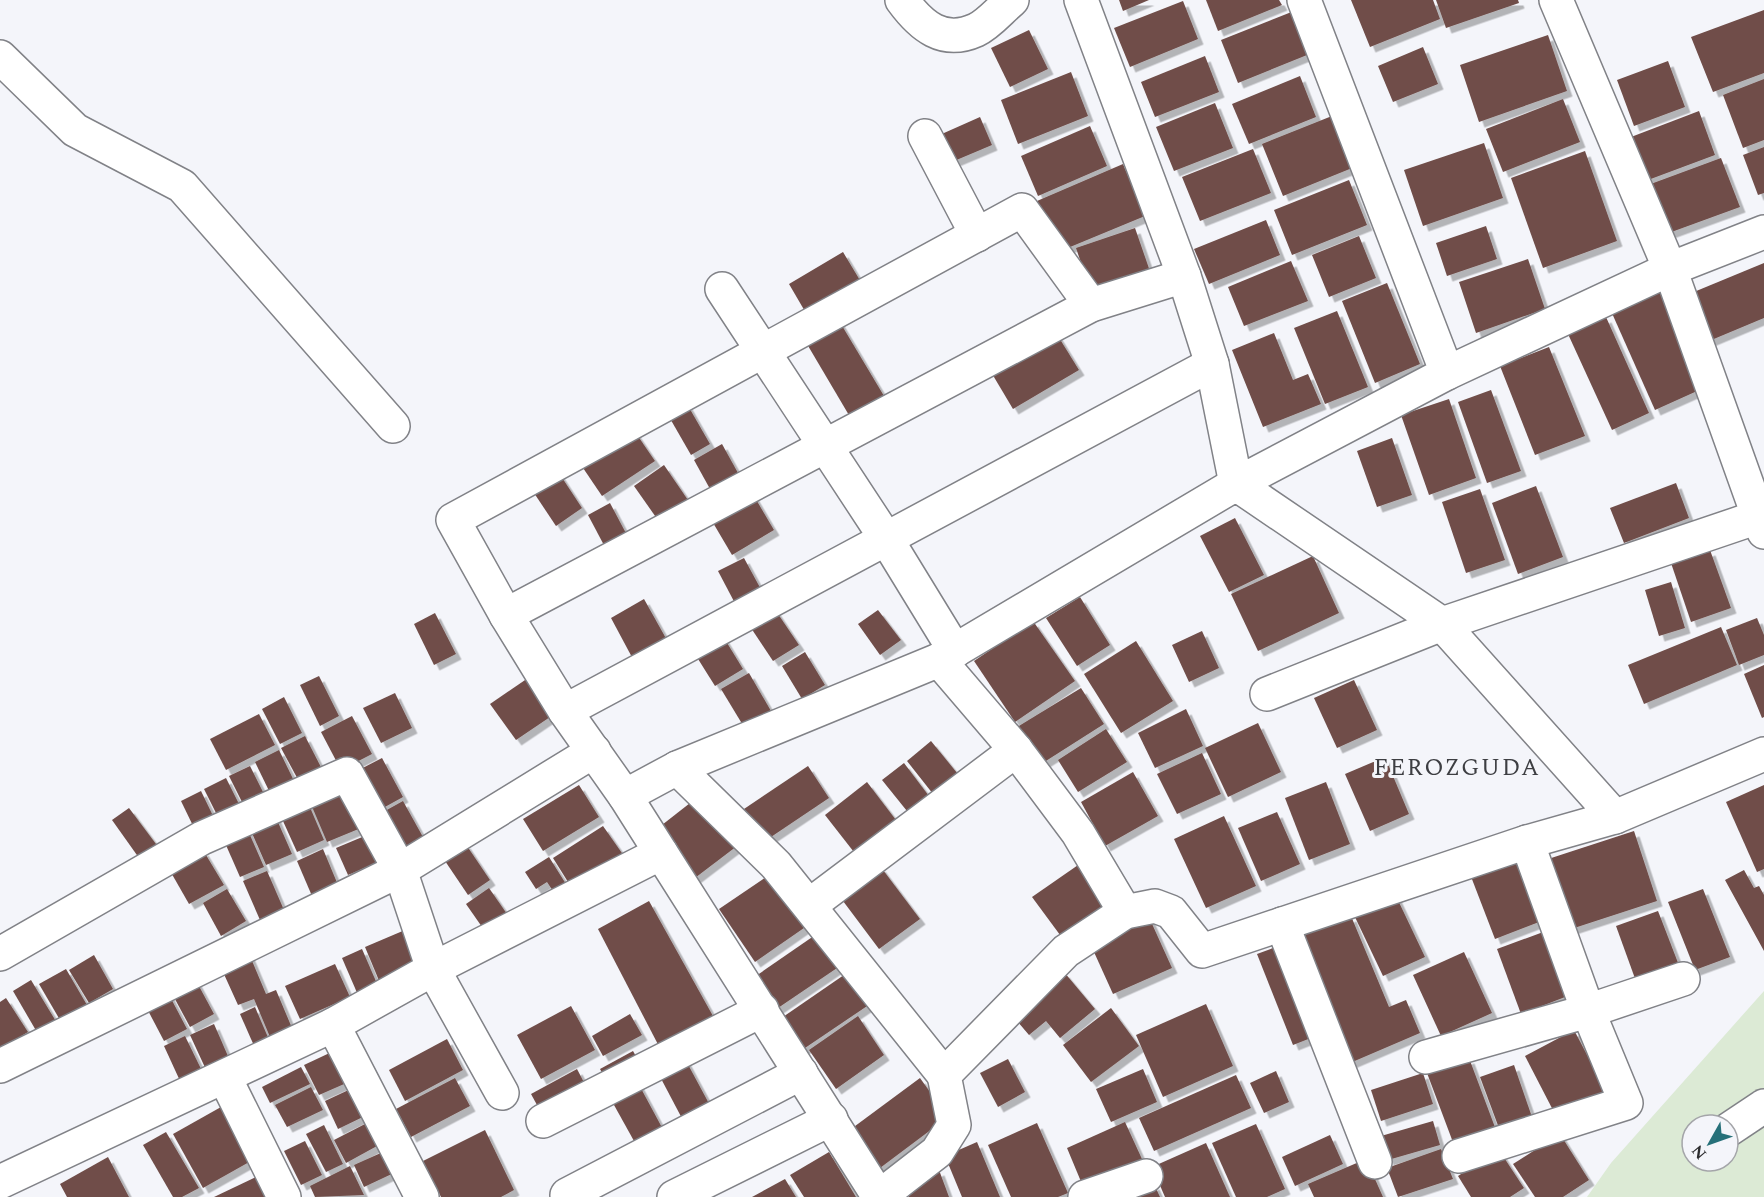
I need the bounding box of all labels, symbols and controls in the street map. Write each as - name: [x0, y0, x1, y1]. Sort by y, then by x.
- district label: FEROZGUDA: [1373, 750, 1541, 786]
- north arrow: [1680, 1113, 1740, 1173]
- text: N: [1686, 1139, 1713, 1165]

